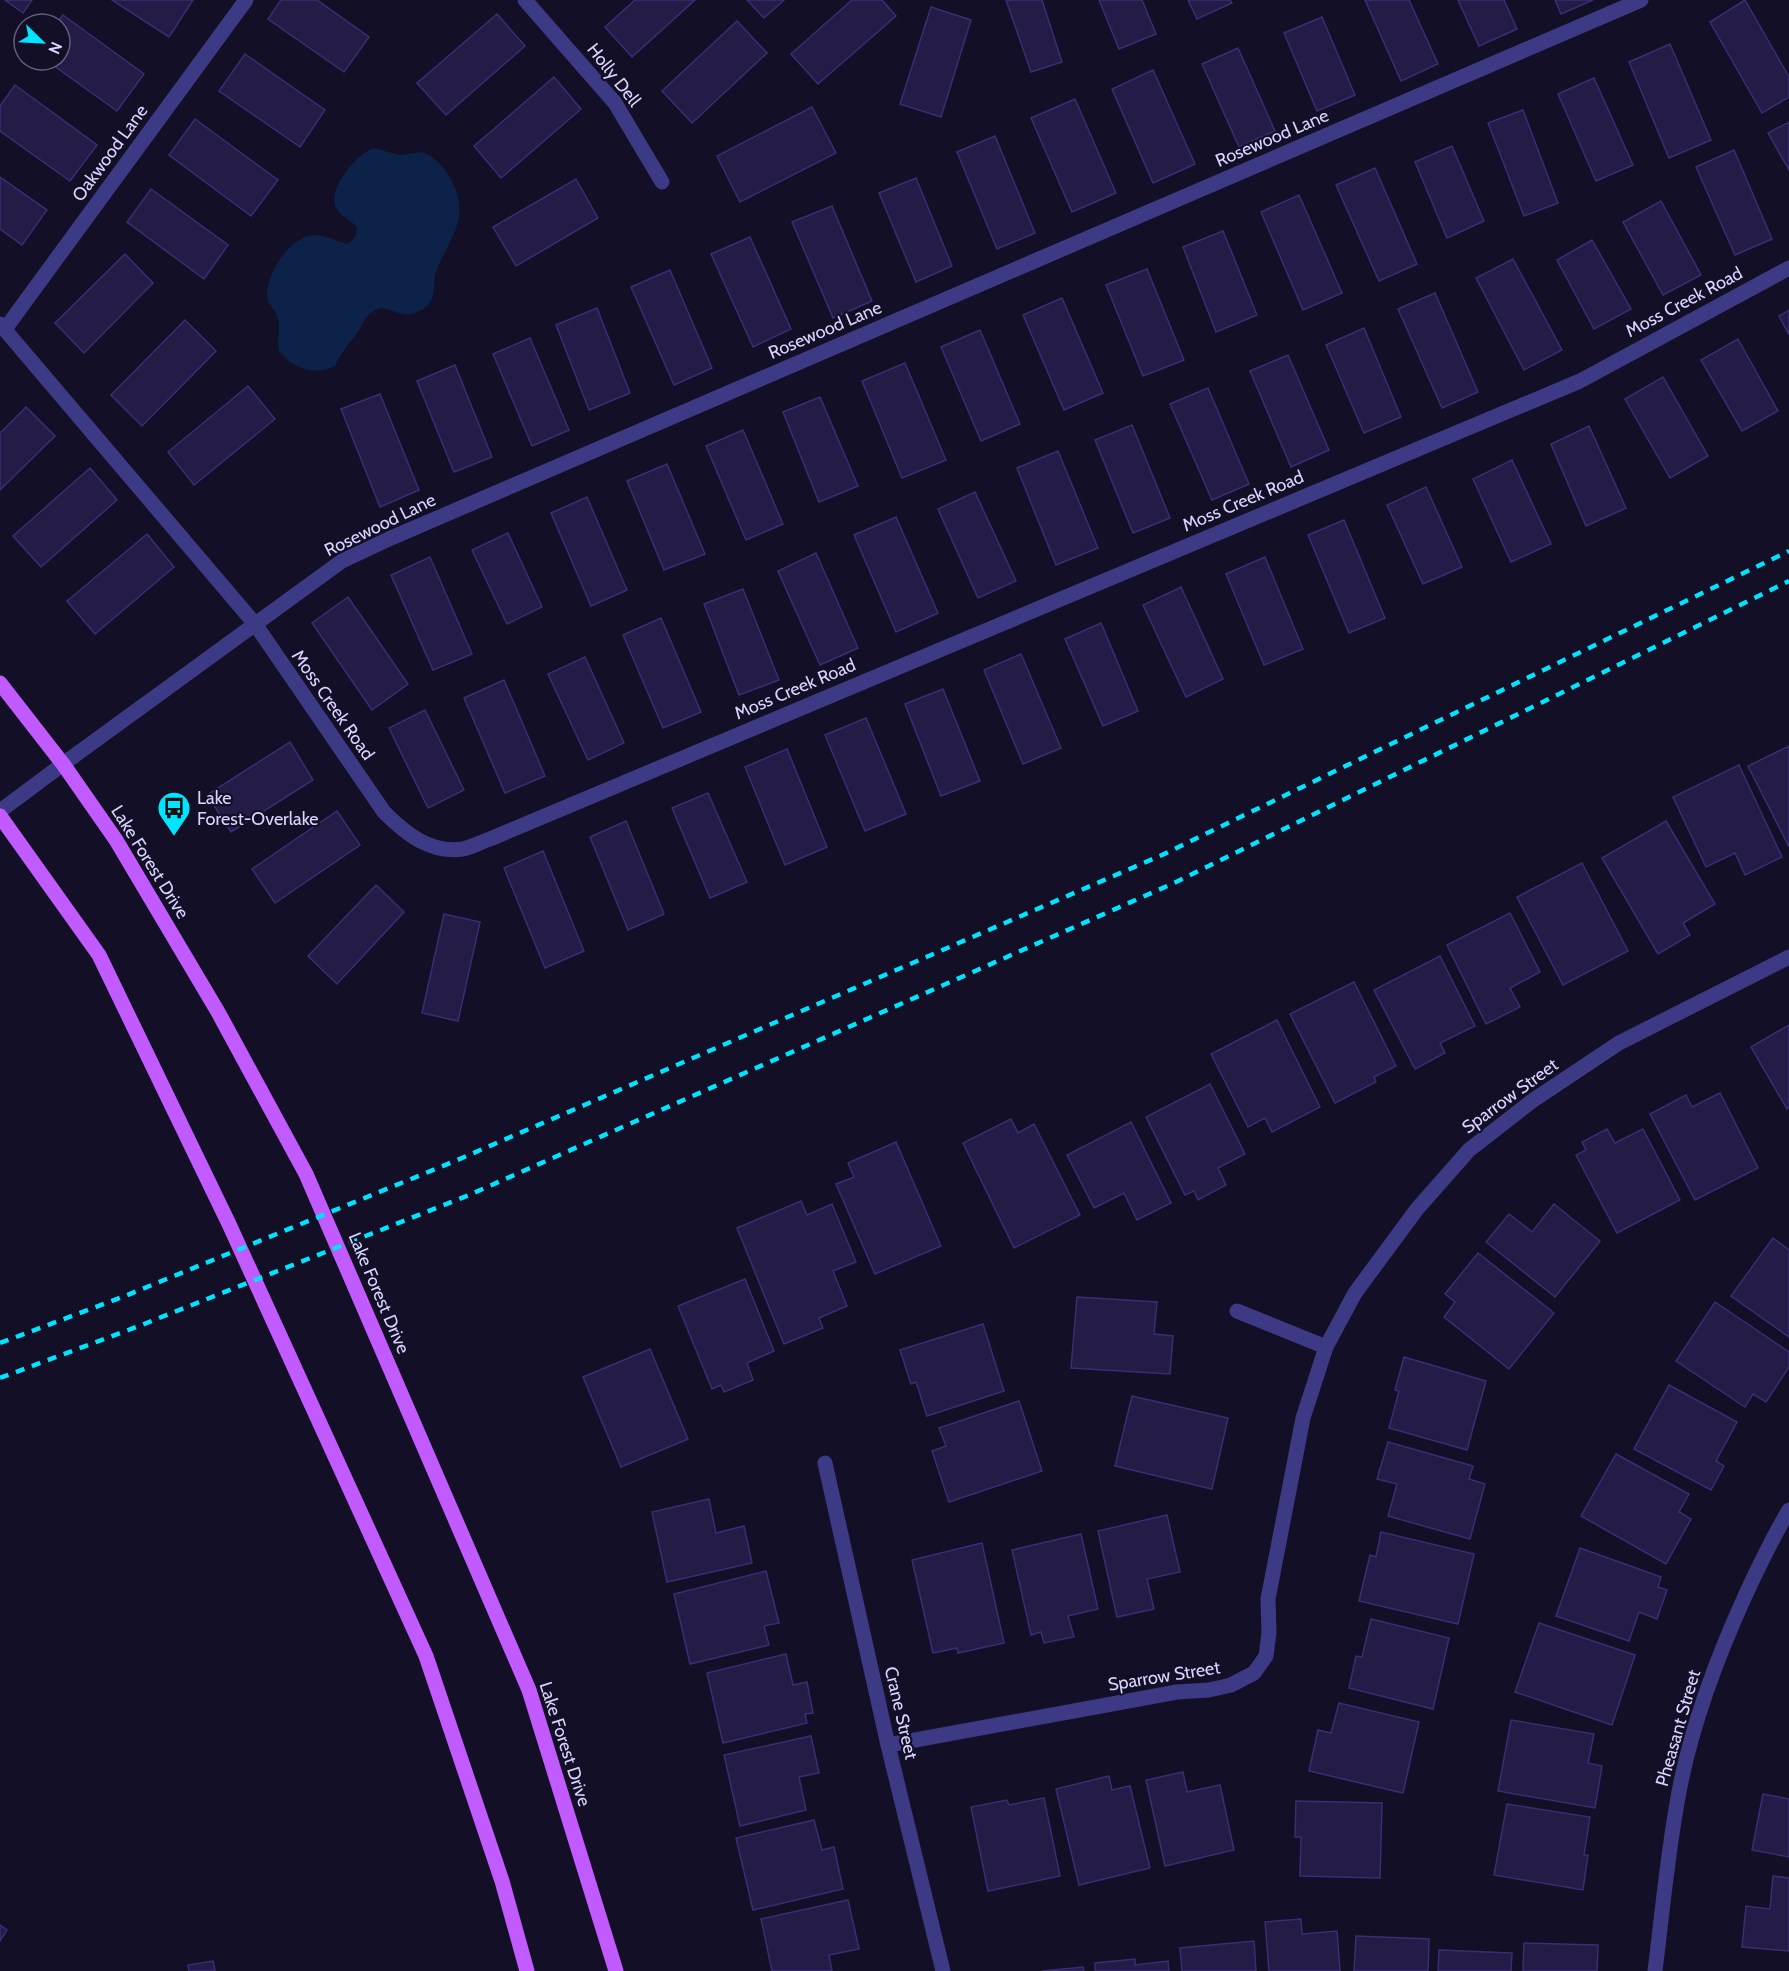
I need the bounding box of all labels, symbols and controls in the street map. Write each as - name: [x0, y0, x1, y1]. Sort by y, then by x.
- north arrow: [12, 12, 72, 72]
- text: N: [44, 39, 66, 57]
- street label: Holly Dell: [582, 39, 646, 112]
- street label: Oakwood Lane: [68, 100, 152, 206]
- street label: Rosewood Lane: [1212, 104, 1332, 172]
- street label: Moss Creek Road: [1622, 262, 1746, 342]
- street label: Rosewood Lane: [765, 296, 885, 364]
- street label: Moss Creek Road: [1179, 466, 1307, 536]
- street label: Rosewood Lane: [321, 489, 439, 561]
- street label: Moss Creek Road: [287, 646, 379, 764]
- street label: Moss Creek Road: [731, 654, 859, 724]
- place label: Lake Forest-Overlake: [197, 787, 319, 830]
- bus stop icon: Lake Forest-Overlake: [156, 790, 192, 837]
- street label: Lake Forest Drive: [106, 801, 194, 923]
- street label: Sparrow Street: [1458, 1054, 1562, 1138]
- street label: Lake Forest Drive: [344, 1229, 414, 1357]
- street label: Sparrow Street: [1106, 1656, 1222, 1696]
- street label: Crane Street: [880, 1664, 922, 1762]
- street label: Pheasant Street: [1651, 1667, 1705, 1789]
- street label: Lake Forest Drive: [534, 1679, 596, 1809]

